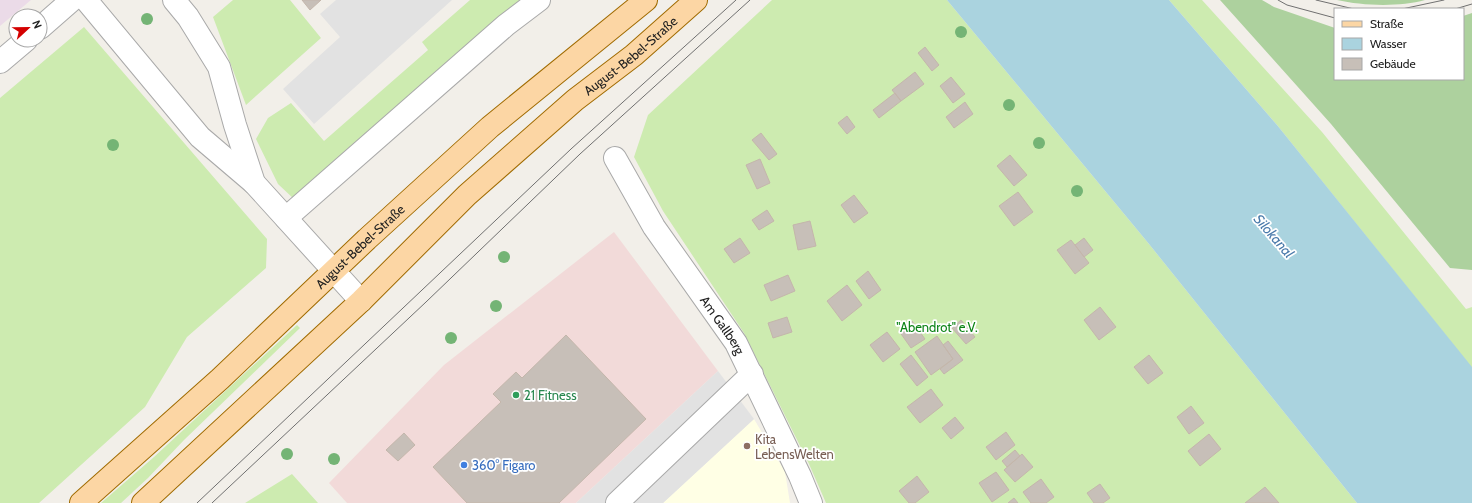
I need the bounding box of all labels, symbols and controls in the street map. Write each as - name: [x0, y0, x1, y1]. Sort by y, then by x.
- north arrow: [8, 8, 48, 48]
- legend: [1334, 8, 1464, 80]
- street label: August-Bebel-Straße: [580, 12, 681, 98]
- text: Straße: [1370, 16, 1403, 31]
- text: N: [29, 18, 45, 30]
- text: Wasser: [1370, 36, 1407, 51]
- text: Gebäude: [1370, 56, 1416, 71]
- street label: August-Bebel-Straße: [312, 201, 408, 292]
- water label: Silokanal: [1250, 210, 1298, 262]
- street label: Am Gallberg: [697, 292, 748, 357]
- park label: "Abendrot" e.V.: [896, 319, 978, 335]
- place label: 21 Fitness: [524, 387, 577, 403]
- marker: 21 Fitness: [511, 390, 521, 400]
- place label: Kita LebensWelten: [755, 431, 834, 462]
- marker: Kita LebensWelten: [742, 441, 752, 451]
- place label: 360° Figaro: [472, 457, 535, 473]
- marker: 360° Figaro: [459, 460, 469, 470]

